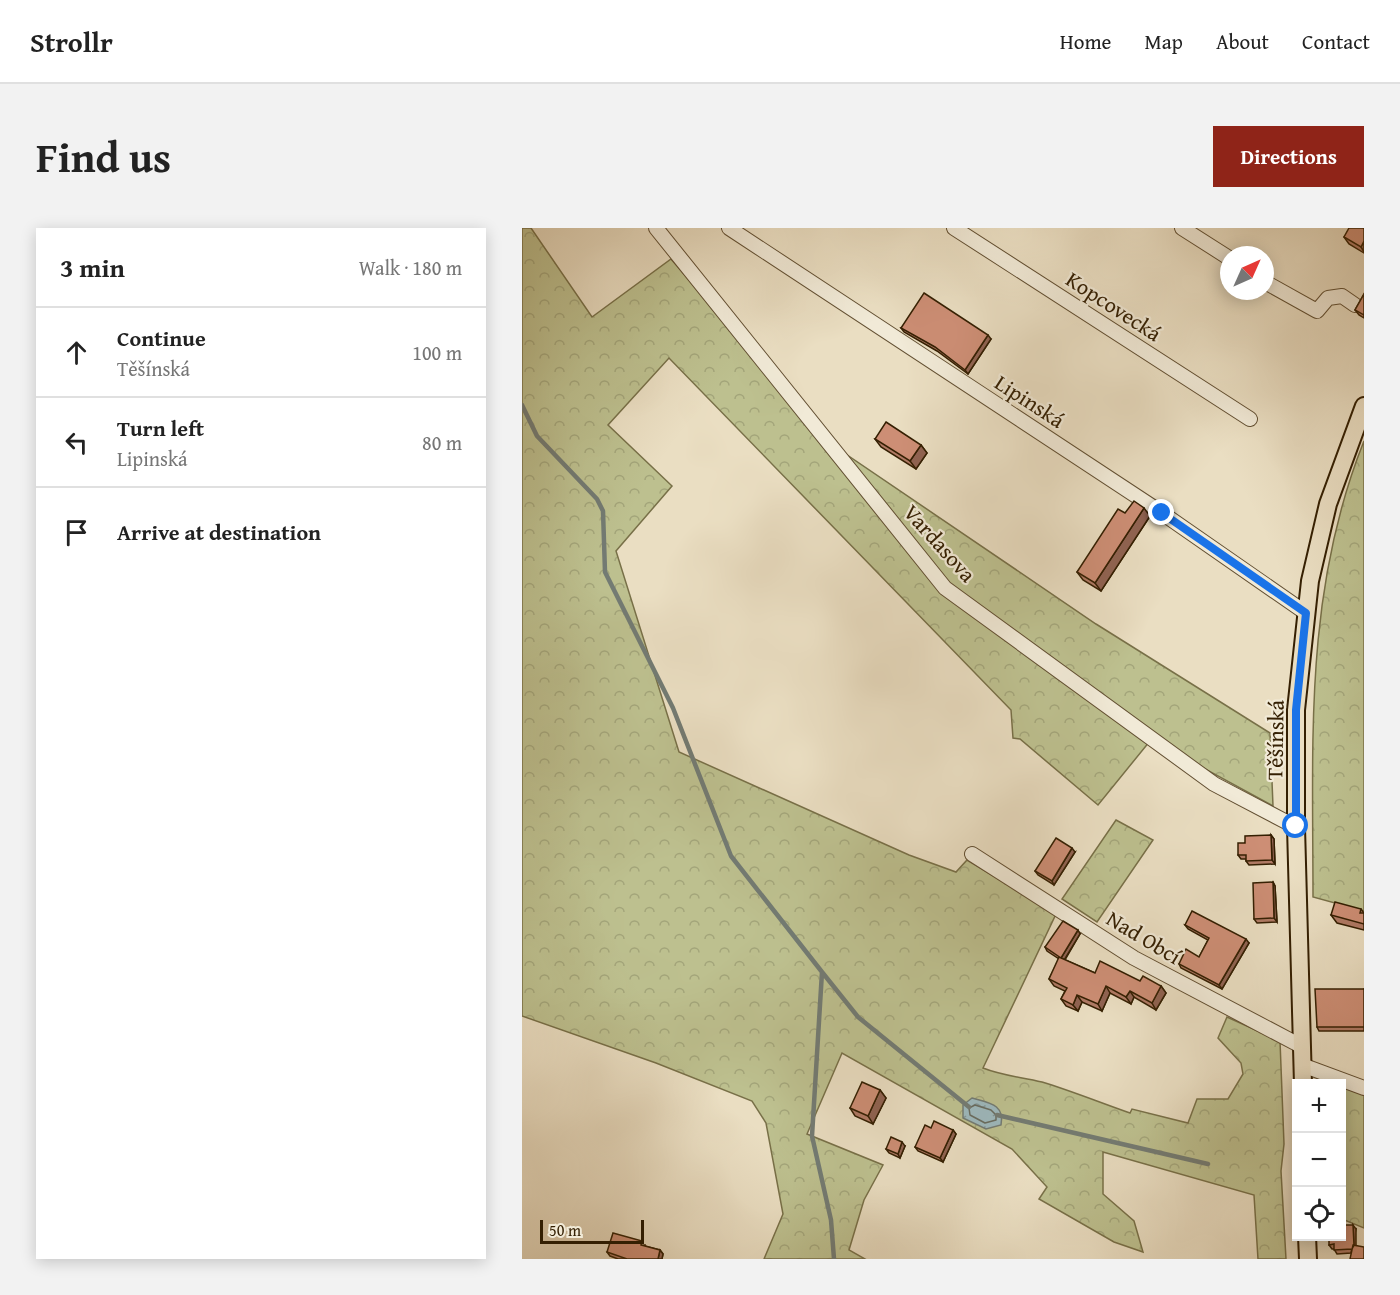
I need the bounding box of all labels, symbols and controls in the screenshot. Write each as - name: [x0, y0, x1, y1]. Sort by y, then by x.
- text: Strollr: [30, 21, 113, 62]
- text: Home: [1060, 26, 1111, 57]
- text: Map: [1144, 26, 1183, 57]
- text: About: [1216, 26, 1269, 57]
- text: Contact: [1302, 26, 1370, 57]
- text: Find us: [36, 126, 171, 187]
- button: Directions: [1213, 126, 1364, 187]
- north arrow: [1220, 246, 1274, 300]
- text: 3 min: [60, 248, 125, 287]
- text: Walk · 180 m: [359, 253, 462, 282]
- street label: Kopcovecká: [1060, 263, 1169, 349]
- text: Continue: [117, 322, 206, 354]
- icon: ahead: [60, 336, 93, 369]
- text: 100 m: [412, 338, 462, 367]
- text: Těšínská: [117, 354, 190, 383]
- street label: Lipinská: [989, 366, 1072, 436]
- text: Turn left: [117, 412, 204, 444]
- icon: left: [60, 426, 93, 459]
- text: 80 m: [422, 428, 462, 457]
- text: Lipinská: [117, 444, 188, 473]
- street label: Vardasova: [896, 497, 984, 589]
- route end: [1148, 499, 1174, 525]
- icon: arrive: [60, 516, 93, 549]
- text: Arrive at destination: [117, 516, 321, 548]
- street label: Těšínská: [1258, 699, 1292, 780]
- route start: [1282, 812, 1308, 838]
- street label: Nad Obcí: [1101, 902, 1188, 972]
- map controls: [1292, 1079, 1346, 1241]
- button: +: [1292, 1079, 1346, 1133]
- button: −: [1292, 1133, 1346, 1187]
- button: locate: [1292, 1187, 1346, 1241]
- scale bar: [540, 1217, 644, 1244]
- text: 50 m: [549, 1218, 581, 1242]

